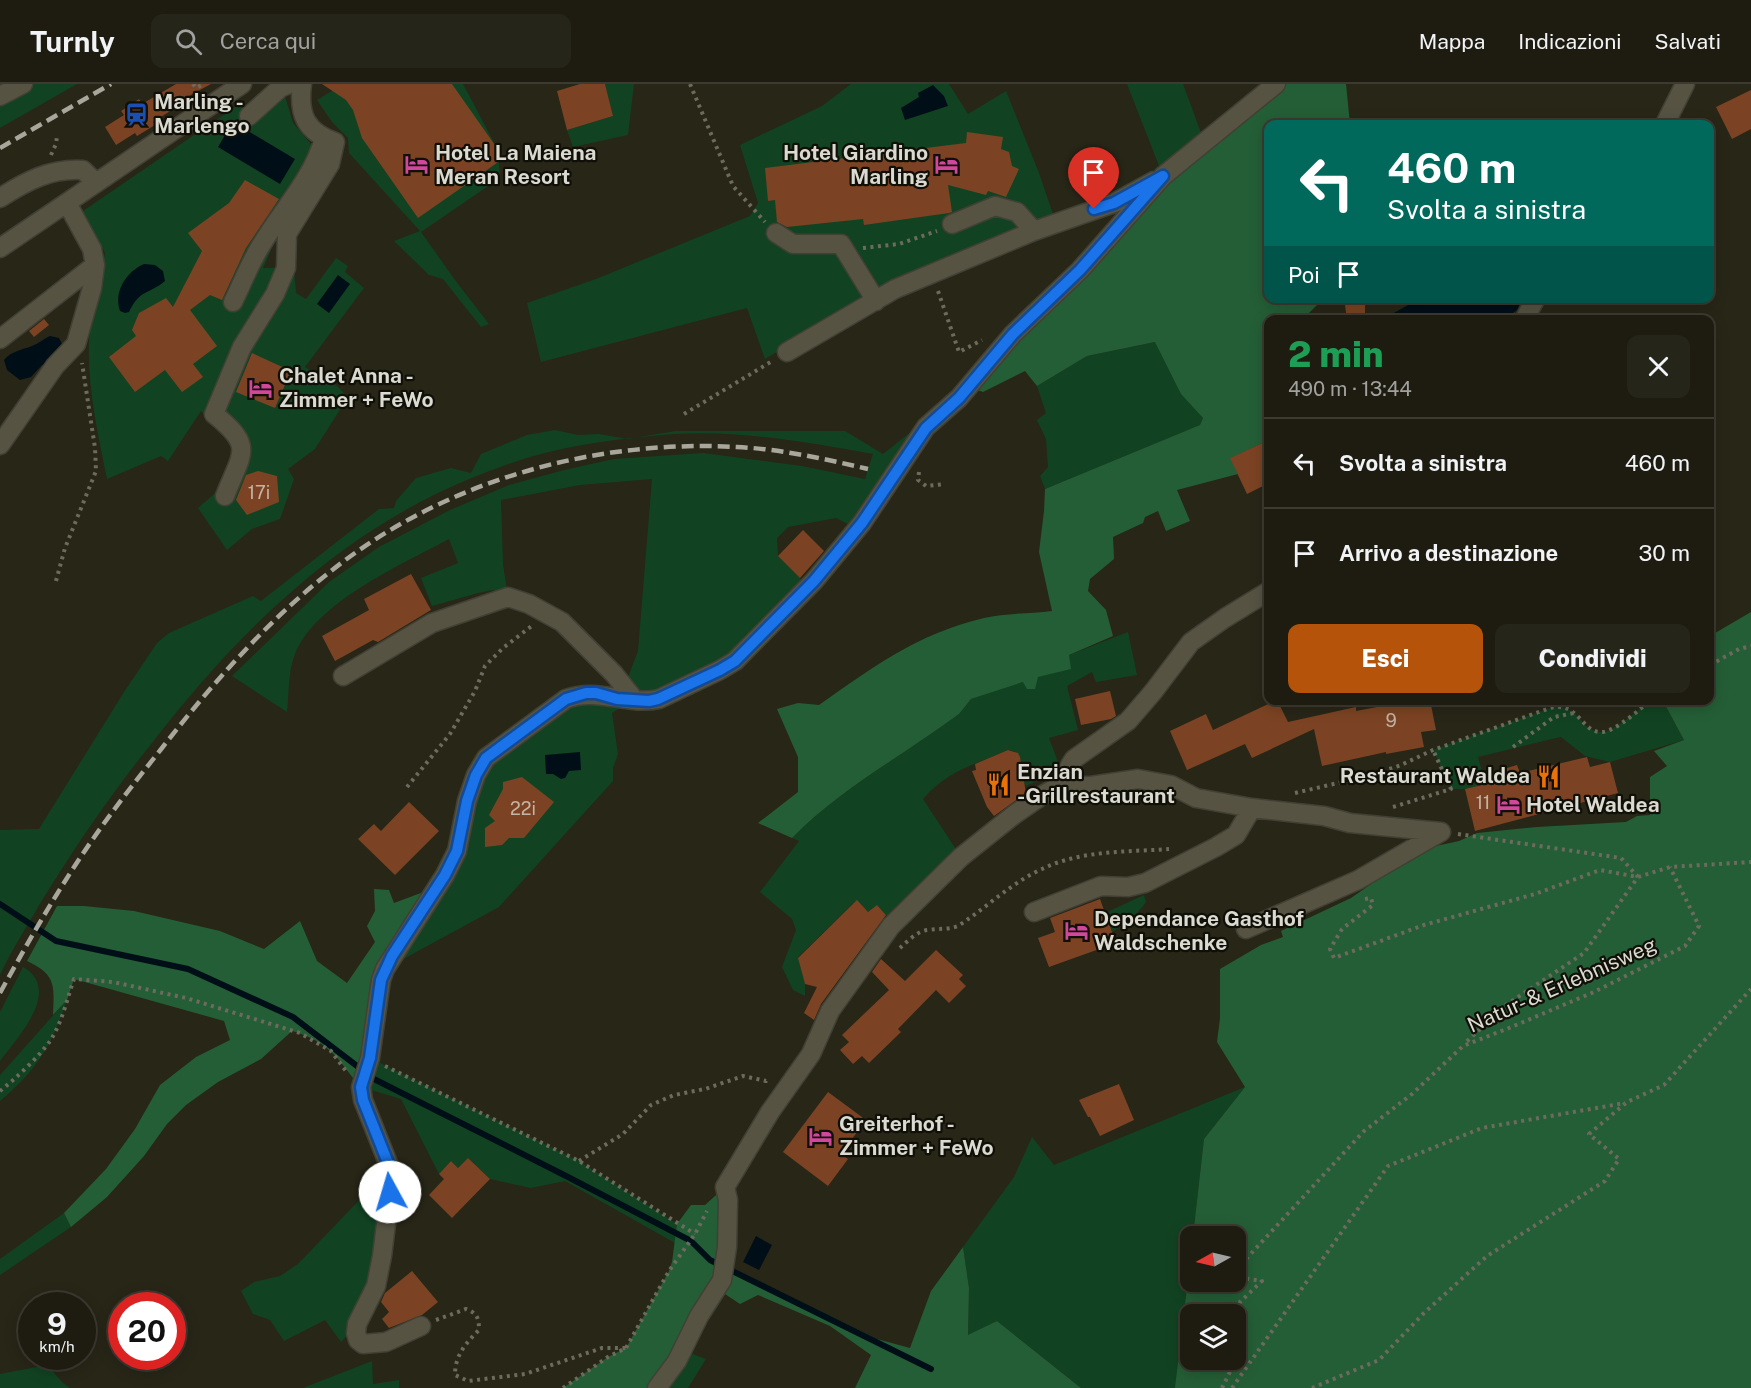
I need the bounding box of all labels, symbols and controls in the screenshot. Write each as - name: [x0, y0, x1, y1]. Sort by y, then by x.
- search box: [151, 14, 571, 68]
- text: Turnly: [30, 25, 115, 58]
- icon: search: [172, 25, 205, 58]
- text: Cerca qui: [220, 28, 316, 54]
- text: Mappa: [1419, 29, 1485, 54]
- text: Indicazioni: [1518, 29, 1622, 54]
- text: Salvati: [1655, 29, 1721, 54]
- place label: Marling - Marlengo: [154, 89, 250, 138]
- station icon: Marling - Marlengo: [123, 101, 149, 127]
- place label: Hotel La Maiena Meran Resort: [435, 140, 597, 189]
- place label: Hotel Giardino Marling: [783, 140, 928, 189]
- text: 460 m: [1387, 143, 1516, 192]
- icon: left: [1288, 144, 1366, 222]
- pin: [1068, 147, 1119, 209]
- hotel icon: Hotel La Maiena Meran Resort: [404, 152, 430, 178]
- hotel icon: Hotel Giardino Marling: [933, 152, 959, 178]
- icon: arrive: [1077, 156, 1110, 189]
- text: Svolta a sinistra: [1387, 193, 1586, 225]
- icon: arrive: [1332, 258, 1365, 291]
- text: Poi: [1288, 262, 1320, 288]
- text: 2 min: [1288, 333, 1384, 375]
- button: close: [1627, 335, 1690, 398]
- place label: Chalet Anna - Zimmer + FeWo: [279, 363, 434, 412]
- hotel icon: Chalet Anna - Zimmer + FeWo: [248, 375, 274, 401]
- text: 490 m · 13:44: [1288, 377, 1412, 401]
- icon: left: [1288, 447, 1321, 480]
- text: Svolta a sinistra: [1339, 450, 1507, 476]
- text: 460 m: [1625, 450, 1690, 476]
- house number: 17i: [248, 482, 270, 503]
- icon: arrive: [1288, 537, 1321, 570]
- text: Arrivo a destinazione: [1339, 540, 1558, 566]
- text: 30 m: [1638, 540, 1690, 566]
- button: Esci: [1288, 624, 1483, 693]
- button: Condividi: [1495, 624, 1690, 693]
- house number: 9: [1385, 710, 1397, 731]
- place label: Enzian -Grillrestaurant: [1017, 759, 1175, 808]
- place label: Restaurant Waldea: [1340, 763, 1530, 788]
- restaurant icon: Restaurant Waldea: [1535, 763, 1561, 789]
- restaurant icon: Enzian -Grillrestaurant: [986, 771, 1012, 797]
- house number: 11: [1476, 792, 1490, 813]
- hotel icon: Hotel Waldea: [1495, 792, 1521, 818]
- place label: Hotel Waldea: [1526, 792, 1660, 817]
- house number: 22i: [510, 798, 536, 819]
- place label: Dependance Gasthof Waldschenke: [1094, 906, 1304, 955]
- hotel icon: Dependance Gasthof Waldschenke: [1063, 918, 1089, 944]
- street label: Natur- & Erlebnisweg: [1463, 932, 1660, 1038]
- place label: Greiterhof - Zimmer + FeWo: [839, 1111, 994, 1160]
- hotel icon: Greiterhof - Zimmer + FeWo: [808, 1123, 834, 1149]
- position arrow: [358, 1160, 422, 1224]
- north arrow: [1180, 1226, 1246, 1292]
- map controls: [1180, 1226, 1246, 1370]
- speed limit sign: 20: [108, 1292, 186, 1370]
- button: layers: [1180, 1304, 1246, 1370]
- text: 9: [47, 1306, 67, 1342]
- text: km/h: [39, 1338, 75, 1355]

